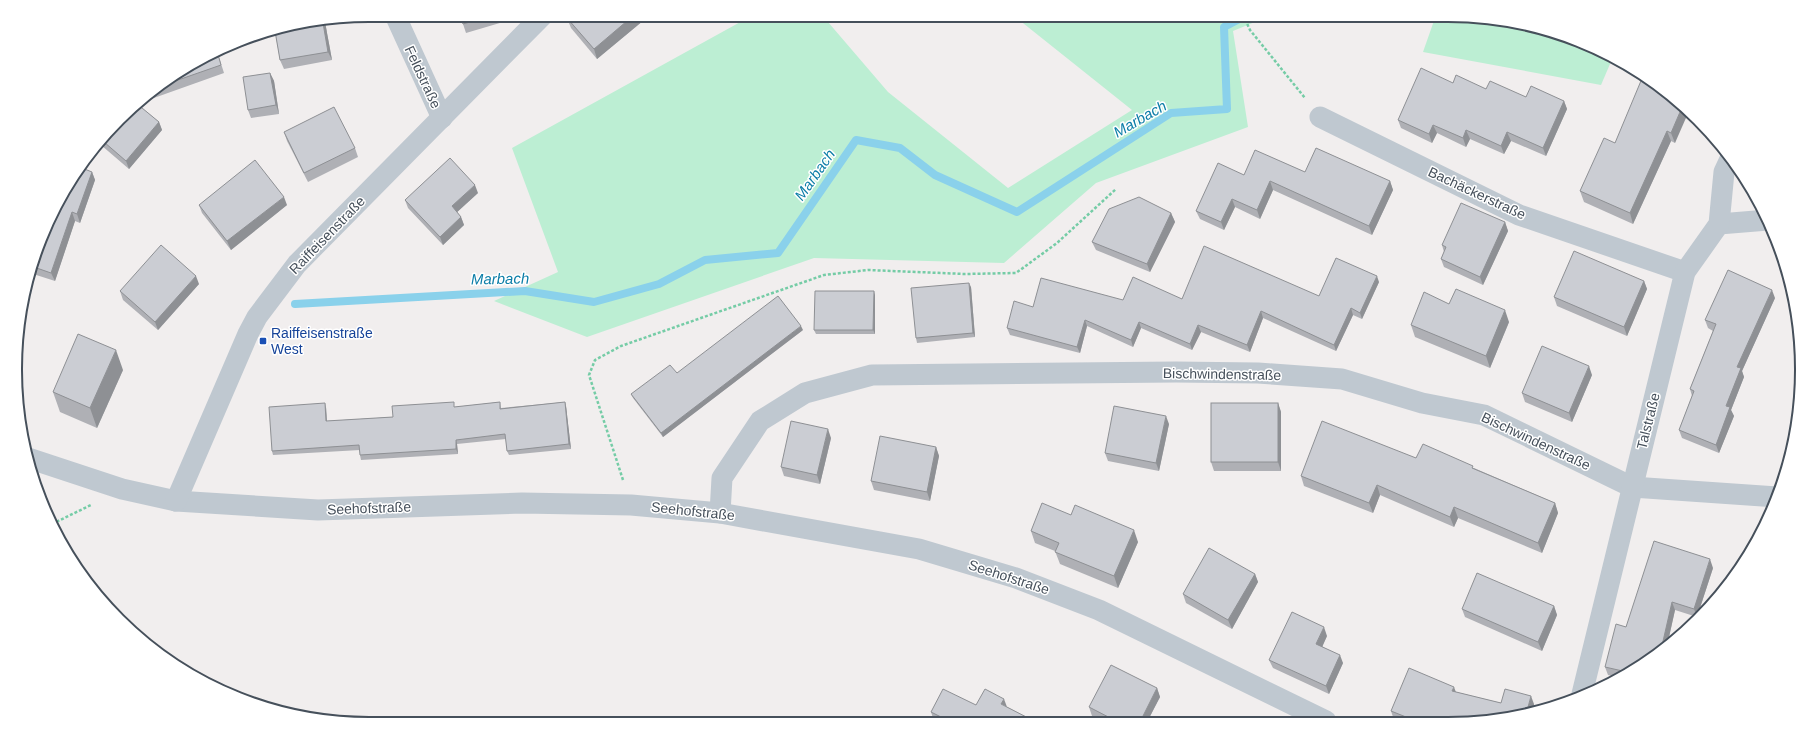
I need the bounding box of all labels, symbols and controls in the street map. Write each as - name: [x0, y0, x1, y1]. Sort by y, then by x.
- street label: Feldstraße: [402, 43, 444, 111]
- water label: Marbach: [1110, 97, 1169, 141]
- water label: Marbach: [791, 146, 838, 203]
- street label: Bachäckerstraße: [1426, 163, 1529, 223]
- street label: Raiffeisenstraße: [286, 193, 368, 277]
- water label: Marbach: [471, 269, 529, 288]
- place label: Raiffeisenstraße West: [271, 325, 373, 357]
- marker: Raiffeisenstraße West: [258, 336, 268, 346]
- street label: Bischwindenstraße: [1163, 365, 1281, 383]
- street label: Talstraße: [1633, 391, 1663, 451]
- street label: Bischwindenstraße: [1479, 409, 1593, 473]
- street label: Seehofstraße: [327, 499, 411, 517]
- street label: Seehofstraße: [650, 499, 736, 523]
- street label: Seehofstraße: [967, 556, 1052, 598]

